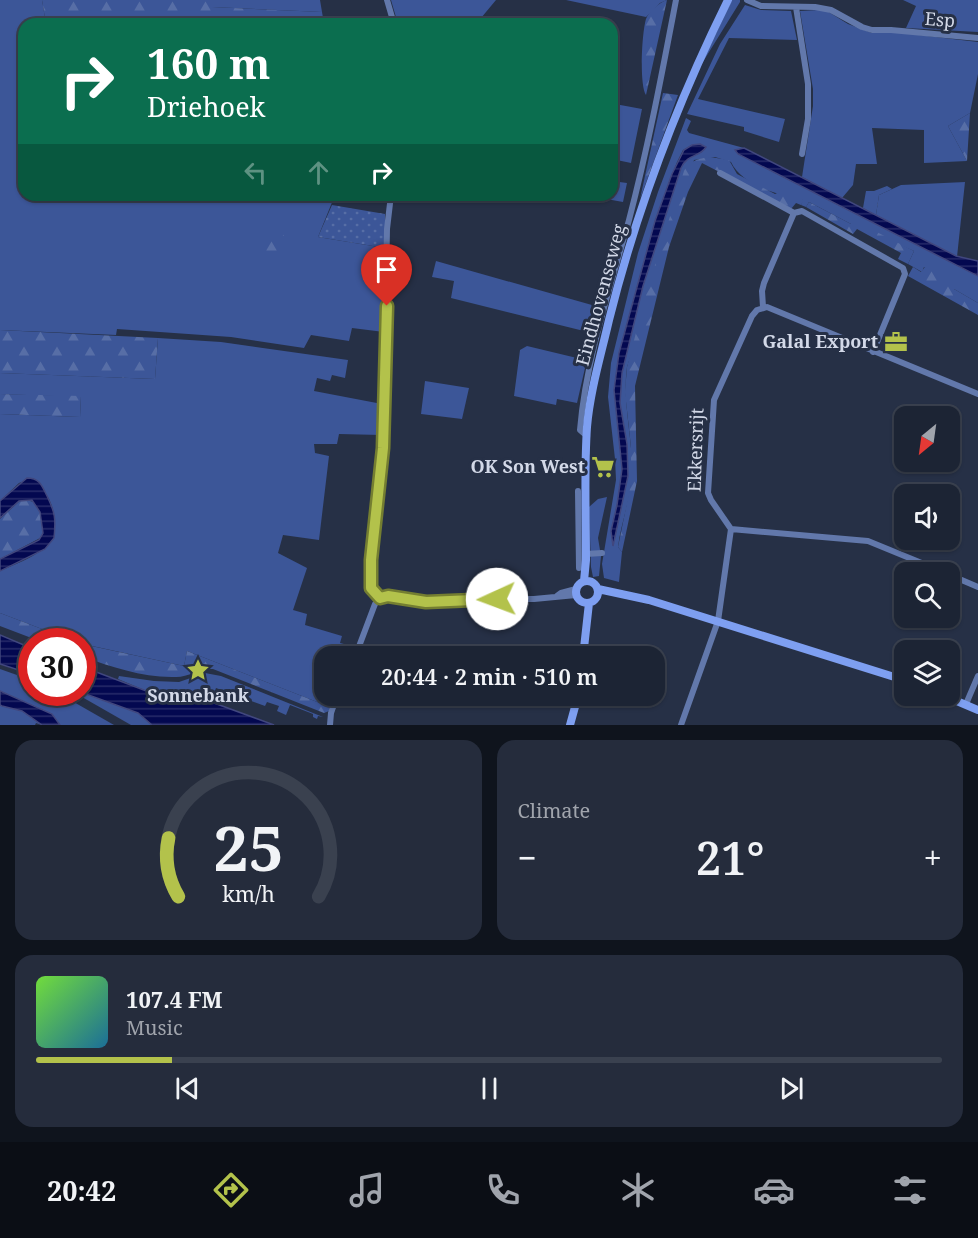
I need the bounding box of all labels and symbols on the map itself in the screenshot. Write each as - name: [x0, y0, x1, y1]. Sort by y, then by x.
- street label: Esp: [924, 6, 956, 32]
- street label: Eindhovenseweg: [570, 221, 631, 368]
- pin: [361, 244, 412, 306]
- place label: Galal Export: [762, 329, 878, 353]
- office icon: Galal Export: [883, 329, 909, 355]
- north arrow: [894, 406, 960, 472]
- street label: Ekkersrijt: [682, 408, 708, 492]
- place label: OK Son West: [470, 454, 585, 478]
- supermarket icon: OK Son West: [590, 454, 616, 480]
- position arrow: [465, 567, 529, 631]
- speed limit sign: 30: [18, 628, 96, 706]
- place icon: Sonnebank: [185, 657, 211, 683]
- place label: Sonnebank: [147, 683, 249, 707]

